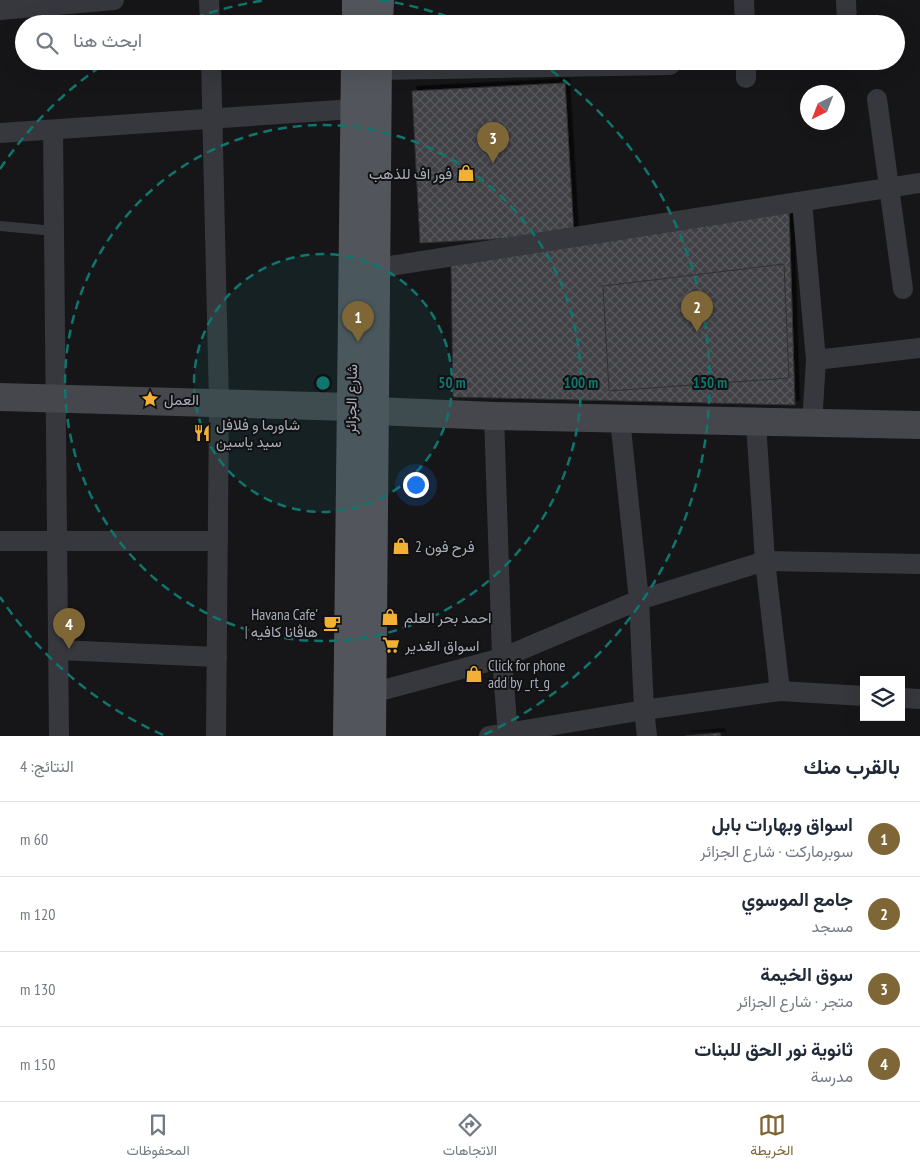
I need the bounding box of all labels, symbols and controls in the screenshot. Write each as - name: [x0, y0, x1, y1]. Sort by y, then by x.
- search box: [15, 15, 905, 70]
- text: ابحث هنا: [73, 28, 142, 52]
- icon: search: [33, 29, 61, 57]
- north arrow: [800, 85, 845, 130]
- pin: 3: [477, 122, 509, 163]
- shop icon: فور اف للذهب: [456, 163, 476, 183]
- place label: فور اف للذهب: [369, 164, 452, 183]
- pin: 2: [681, 291, 713, 332]
- pin: 1: [342, 301, 374, 342]
- street label: شارع الجزائر: [341, 364, 363, 435]
- text: 50 m: [438, 373, 466, 392]
- text: 100 m: [564, 373, 598, 392]
- text: 150 m: [693, 373, 727, 392]
- centre of rings: [314, 374, 332, 392]
- place icon: العمل: [140, 389, 160, 409]
- place label: العمل: [164, 390, 199, 409]
- place label: شاورما و فلافل سيد ياسين: [216, 415, 300, 452]
- restaurant icon: شاورما و فلافل سيد ياسين: [192, 423, 212, 443]
- your location: [403, 472, 429, 498]
- shop icon: فرح فون 2: [391, 536, 411, 556]
- place label: فرح فون 2: [415, 537, 475, 558]
- place label: Havana Cafe' | هاڤانا كافيه: [245, 605, 318, 641]
- shop icon: احمد بحر العلم: [380, 607, 400, 627]
- pin: 4: [53, 608, 85, 649]
- place label: احمد بحر العلم: [404, 608, 492, 628]
- cafe icon: Havana Cafe' | هاڤانا كافيه: [322, 613, 342, 633]
- supermarket icon: اسواق الغدير: [381, 635, 401, 655]
- place label: اسواق الغدير: [404, 636, 479, 655]
- place label: Click for phone add by _rt_g: [488, 656, 566, 692]
- shop icon: Click for phone add by _rt_g: [464, 664, 484, 684]
- map controls: [860, 676, 905, 721]
- button: layers: [860, 676, 905, 721]
- text: بالقرب منك: [803, 753, 900, 780]
- text: النتائج: 4: [20, 756, 74, 776]
- text: اسواق وبهارات بابل: [712, 812, 853, 836]
- text: 60 m: [20, 829, 48, 849]
- text: 1: [880, 829, 888, 849]
- text: سوبرماركت · شارع الجزائر: [700, 841, 853, 861]
- text: جامع الموسوي: [741, 887, 853, 911]
- text: 120 m: [20, 904, 55, 924]
- text: 2: [880, 904, 888, 924]
- text: مسجد: [812, 916, 853, 936]
- text: سوق الخيمة: [760, 962, 853, 986]
- text: 130 m: [20, 979, 55, 999]
- text: 3: [880, 979, 888, 999]
- text: متجر · شارع الجزائر: [737, 991, 853, 1011]
- text: ثانوية نور الحق للبنات: [694, 1037, 853, 1061]
- text: 150 m: [20, 1054, 55, 1074]
- text: 4: [880, 1054, 888, 1074]
- text: مدرسة: [811, 1066, 853, 1086]
- tab: المحفوظات: [127, 1111, 190, 1163]
- tab: الاتجاهات: [443, 1111, 497, 1163]
- tab: الخريطة: [750, 1111, 793, 1163]

